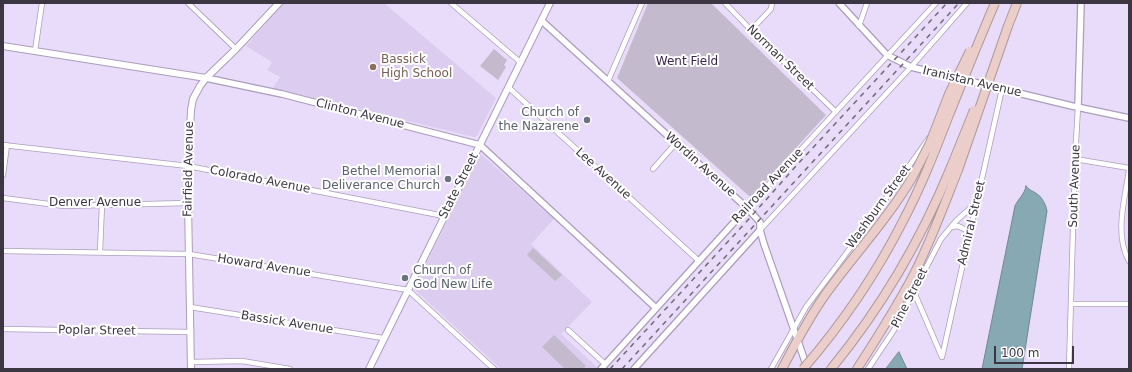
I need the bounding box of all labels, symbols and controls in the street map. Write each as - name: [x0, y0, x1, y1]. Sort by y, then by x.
- street label: Norman Street: [743, 22, 817, 94]
- place label: Bassick High School: [381, 53, 452, 81]
- park label: Went Field: [656, 55, 718, 69]
- marker: Bassick High School: [368, 62, 378, 72]
- street label: Iranistan Avenue: [921, 64, 1023, 100]
- street label: Clinton Avenue: [314, 96, 406, 132]
- place label: Church of the Nazarene: [498, 106, 579, 134]
- marker: Church of the Nazarene: [582, 115, 592, 125]
- street label: Fairfield Avenue: [181, 121, 197, 217]
- street label: Wordin Avenue: [662, 129, 738, 201]
- street label: South Avenue: [1066, 144, 1084, 228]
- street label: Lee Avenue: [572, 145, 634, 203]
- street label: Railroad Avenue: [729, 145, 807, 227]
- street label: State Street: [436, 151, 482, 221]
- street label: Washburn Street: [844, 162, 914, 252]
- street label: Colorado Avenue: [209, 163, 311, 197]
- place label: Bethel Memorial Deliverance Church: [322, 165, 440, 193]
- marker: Bethel Memorial Deliverance Church: [443, 174, 453, 184]
- street label: Admiral Street: [955, 179, 989, 267]
- street label: Denver Avenue: [49, 196, 141, 210]
- street label: Howard Avenue: [216, 252, 312, 280]
- place label: Church of God New Life: [413, 264, 493, 292]
- street label: Pine Street: [889, 266, 931, 330]
- marker: Church of God New Life: [400, 273, 410, 283]
- street label: Bassick Avenue: [240, 309, 334, 337]
- street label: Poplar Street: [58, 323, 136, 339]
- scale bar: [996, 338, 1076, 364]
- text: 100 m: [1001, 346, 1039, 360]

